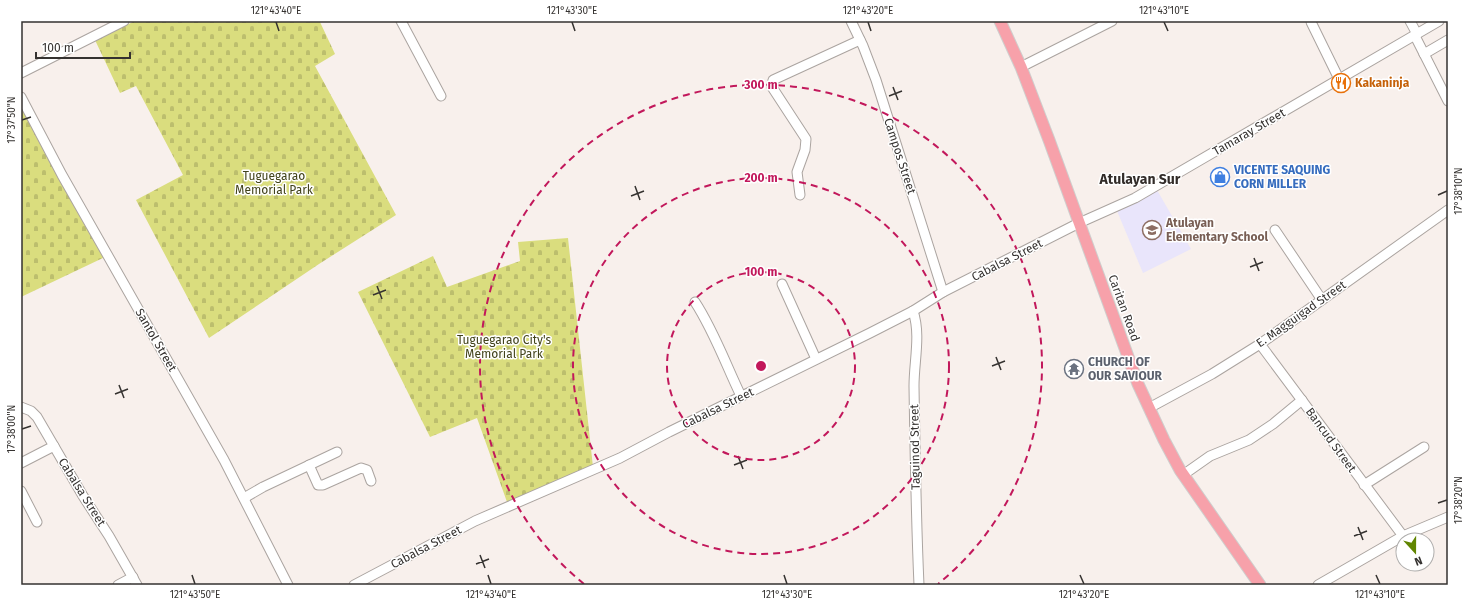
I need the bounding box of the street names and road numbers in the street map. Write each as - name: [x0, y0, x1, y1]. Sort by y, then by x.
- street label: Tamaray Street: [1210, 105, 1288, 158]
- street label: Campos Street: [881, 116, 919, 196]
- street label: Cabalsa Street: [969, 236, 1045, 284]
- street label: Caritan Road: [1105, 273, 1143, 343]
- street label: E. Magguigad Street: [1253, 277, 1349, 350]
- street label: Santol Street: [132, 306, 180, 375]
- street label: Cabalsa Street: [680, 384, 757, 431]
- street label: Taguinod Street: [907, 403, 923, 490]
- street label: Bancud Street: [1303, 405, 1359, 476]
- street label: Cabalsa Street: [55, 455, 109, 529]
- street label: Cabalsa Street: [388, 522, 464, 571]

